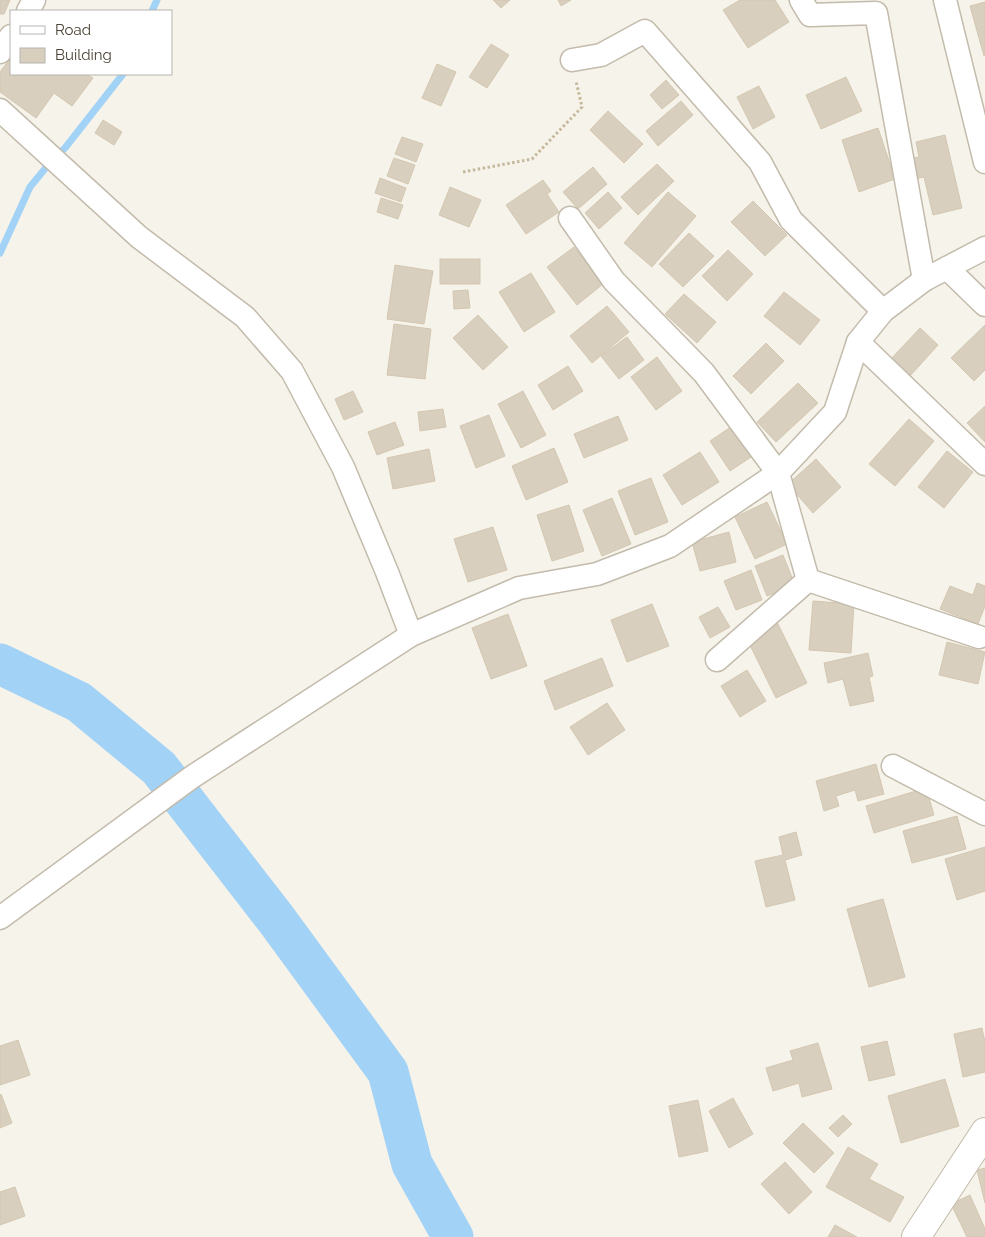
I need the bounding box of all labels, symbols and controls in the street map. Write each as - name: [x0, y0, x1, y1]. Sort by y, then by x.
- legend: [10, 10, 172, 75]
- text: Road: [55, 21, 91, 39]
- text: Building: [55, 46, 112, 64]

